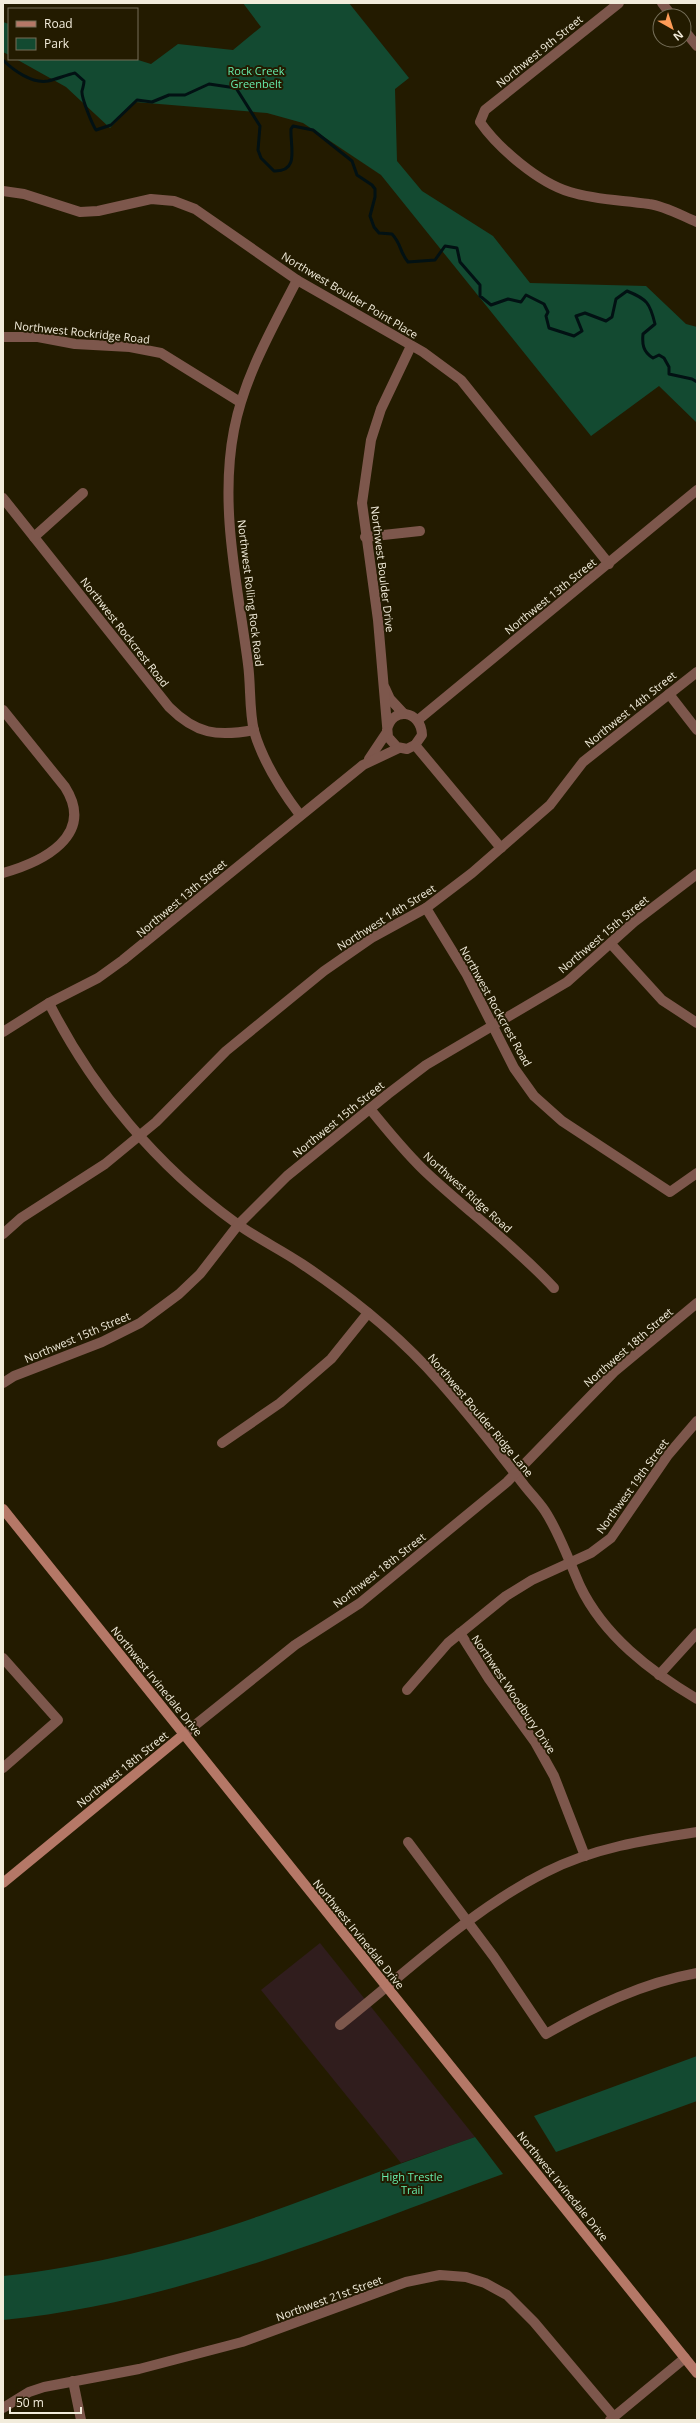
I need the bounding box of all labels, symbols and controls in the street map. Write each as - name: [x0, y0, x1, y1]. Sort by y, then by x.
- legend: [8, 8, 138, 60]
- north arrow: [652, 8, 692, 48]
- street label: Northwest 9th Street: [493, 11, 585, 91]
- text: Road: [44, 15, 73, 32]
- text: N: [670, 28, 687, 45]
- text: Park: [44, 35, 70, 52]
- park label: Rock Creek Greenbelt: [228, 63, 285, 91]
- street label: Northwest Boulder Point Place: [279, 248, 421, 342]
- street label: Northwest Rockridge Road: [13, 317, 151, 347]
- street label: Northwest Boulder Drive: [368, 505, 398, 633]
- street label: Northwest Rolling Rock Road: [235, 519, 267, 667]
- street label: Northwest 13th Street: [501, 554, 599, 638]
- street label: Northwest Rockcrest Road: [77, 574, 173, 690]
- street label: Northwest 14th Street: [581, 667, 679, 751]
- street label: Northwest 13th Street: [133, 856, 229, 940]
- street label: Northwest 14th Street: [334, 880, 438, 953]
- street label: Northwest 15th Street: [555, 892, 651, 976]
- street label: Northwest Rockcrest Road: [457, 943, 535, 1069]
- street label: Northwest 15th Street: [289, 1077, 387, 1161]
- street label: Northwest Ridge Road: [420, 1148, 516, 1236]
- street label: Northwest 18th Street: [580, 1304, 676, 1390]
- street label: Northwest 15th Street: [22, 1308, 132, 1366]
- street label: Northwest Boulder Ridge Lane: [425, 1350, 537, 1480]
- street label: Northwest 19th Street: [593, 1436, 672, 1536]
- street label: Northwest 18th Street: [330, 1529, 428, 1611]
- street label: Northwest Irvinedale Drive: [108, 1623, 206, 1739]
- street label: Northwest Woodbury Drive: [469, 1632, 559, 1756]
- street label: Northwest 18th Street: [73, 1727, 171, 1811]
- street label: Northwest Irvinedale Drive: [310, 1876, 408, 1992]
- street label: Northwest Irvinedale Drive: [514, 2128, 612, 2244]
- park label: High Trestle Trail: [381, 2169, 443, 2197]
- street label: Northwest 21st Street: [274, 2272, 384, 2324]
- scale bar: [10, 2389, 81, 2415]
- text: 50 m: [16, 2394, 44, 2411]

